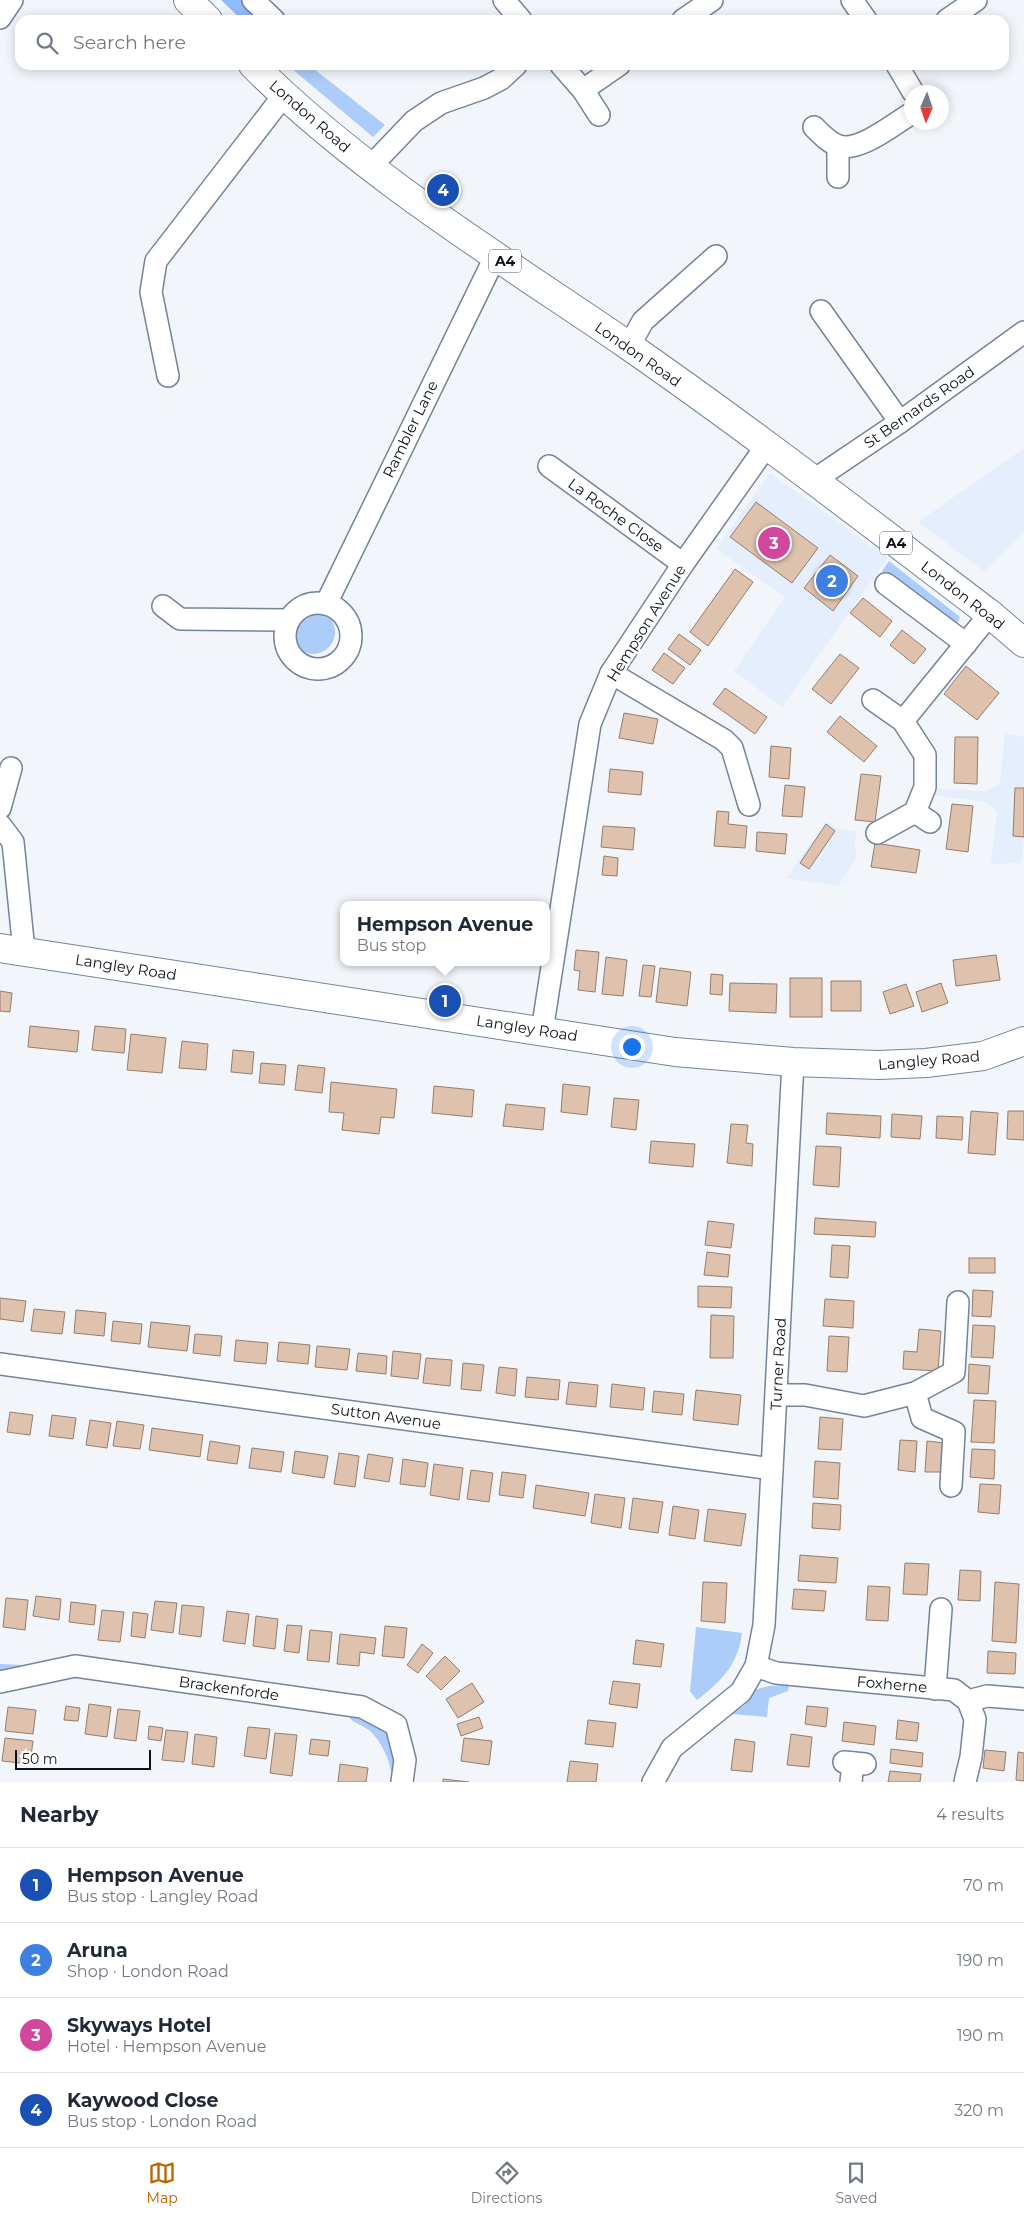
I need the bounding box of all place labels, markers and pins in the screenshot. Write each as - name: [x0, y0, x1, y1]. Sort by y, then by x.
- pin: 4: [427, 171, 459, 209]
- pin: 3: [758, 524, 790, 562]
- pin: 2: [816, 562, 848, 600]
- pin: 1: [429, 982, 461, 1020]

